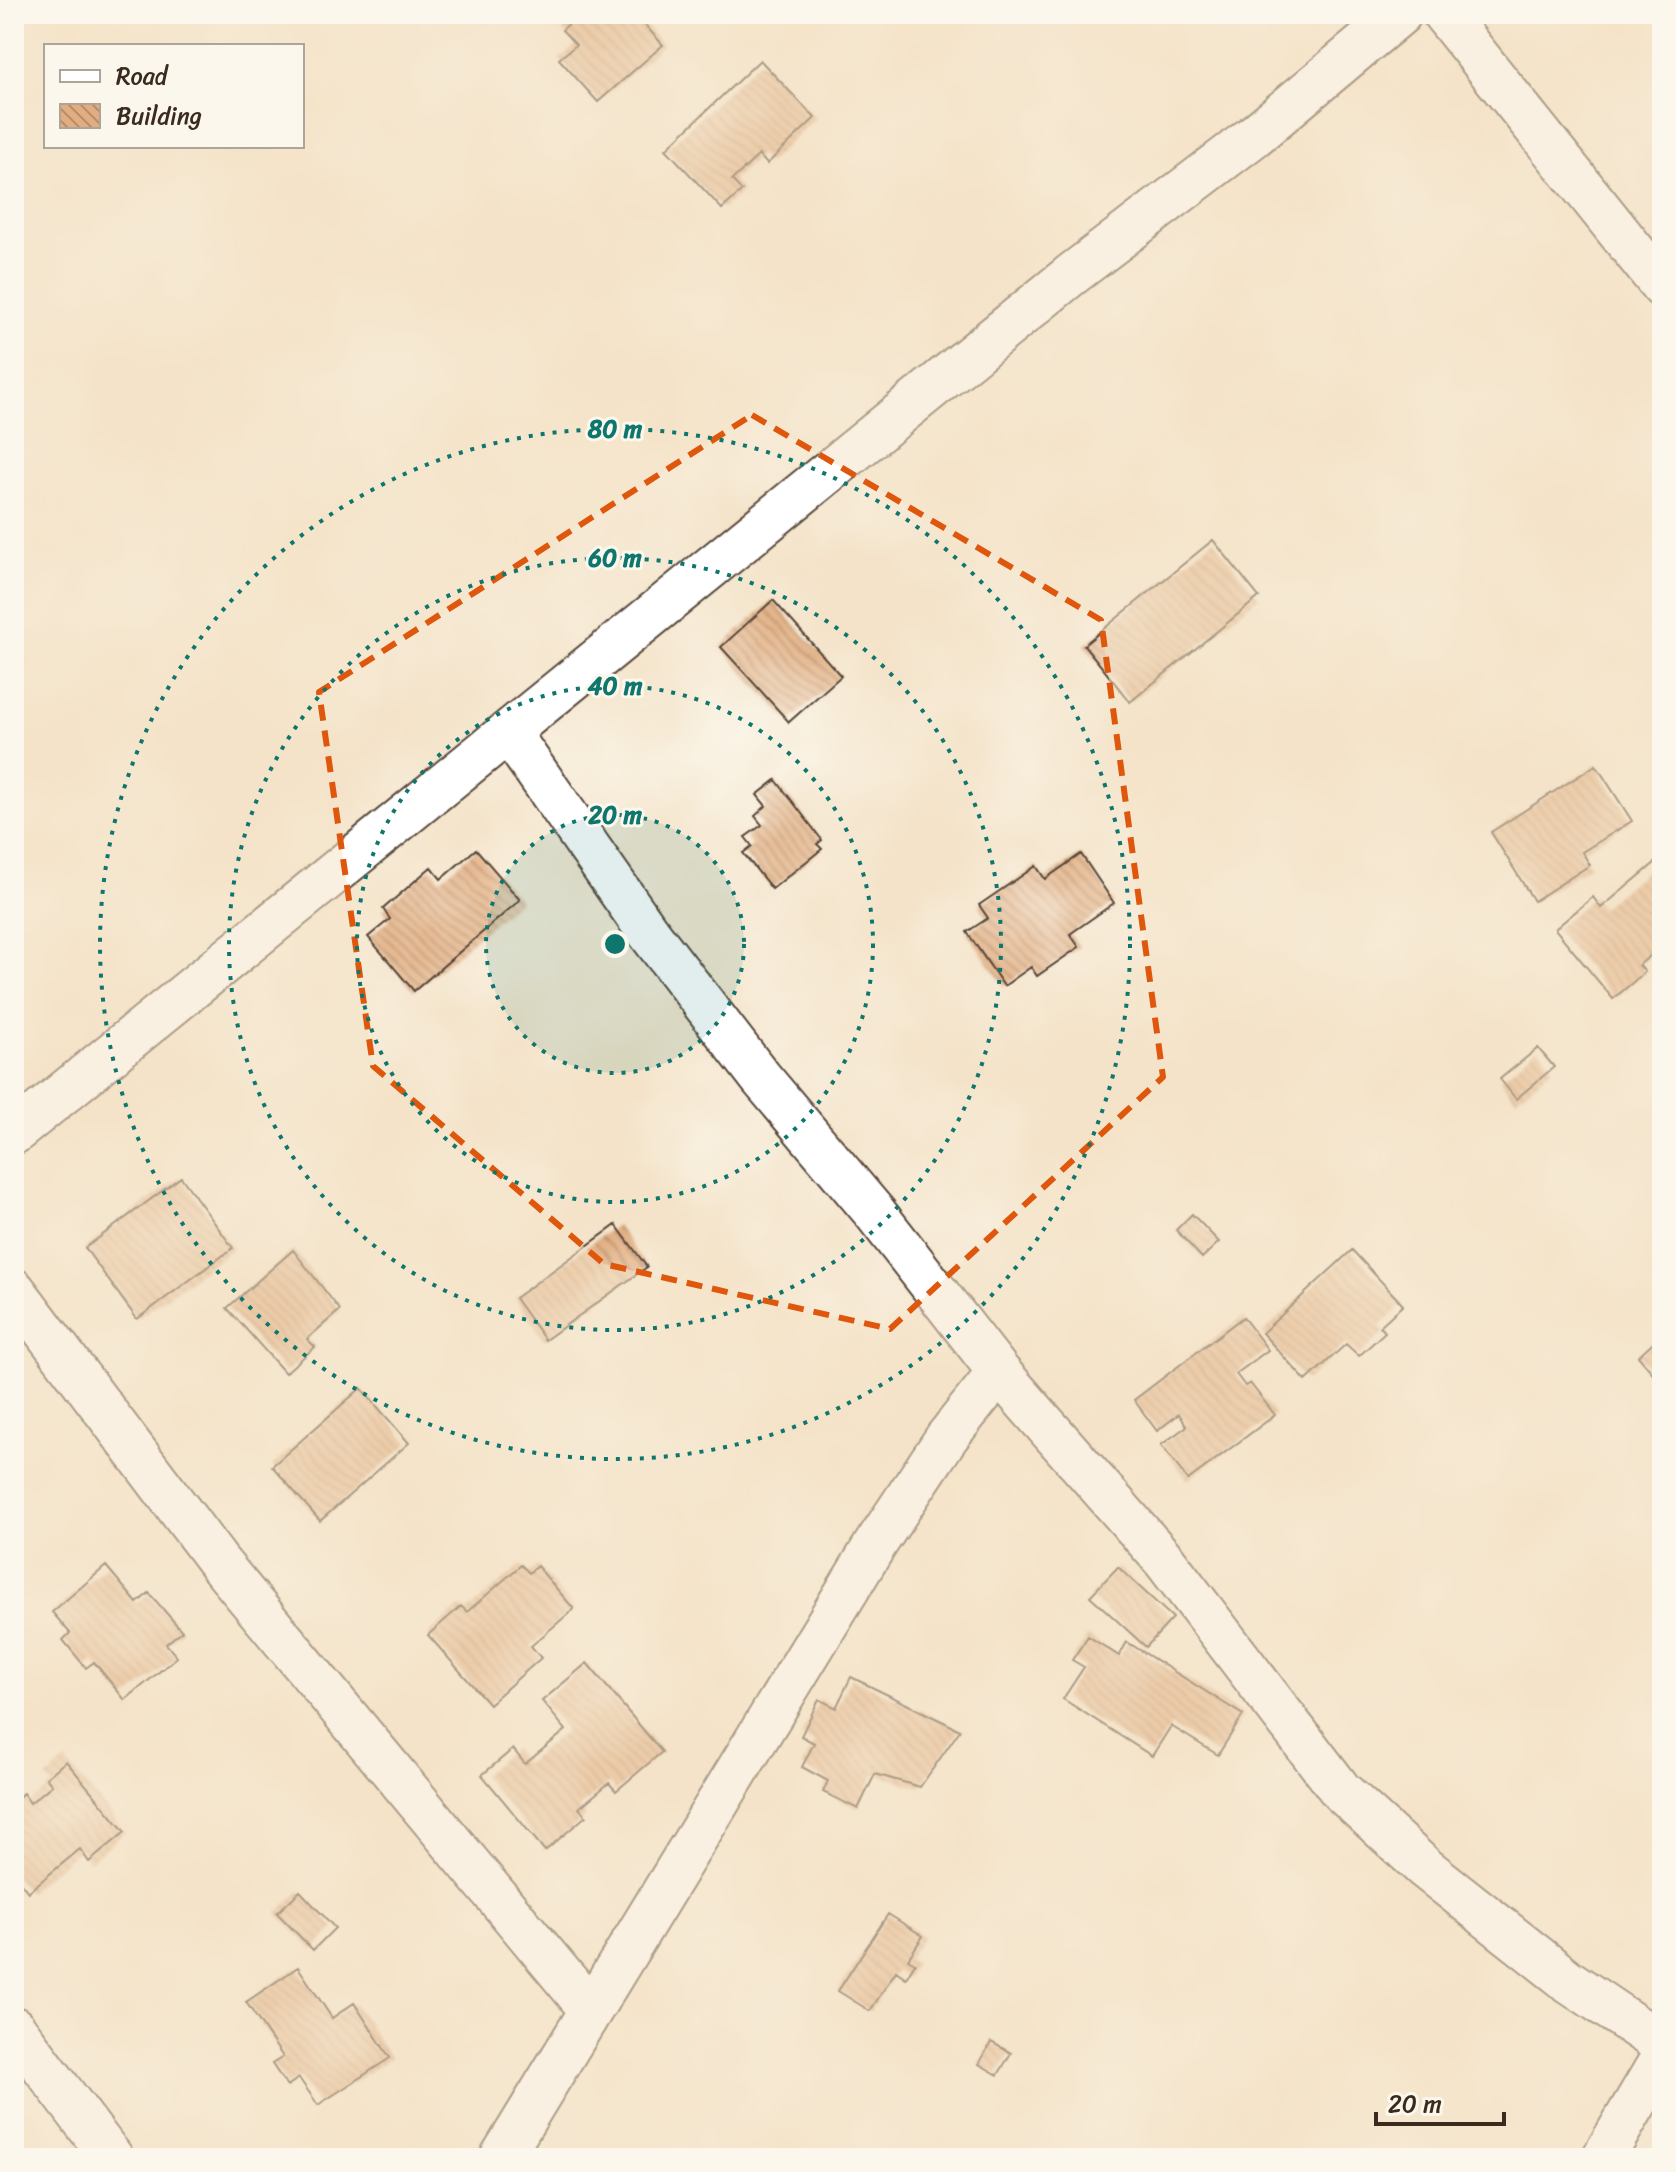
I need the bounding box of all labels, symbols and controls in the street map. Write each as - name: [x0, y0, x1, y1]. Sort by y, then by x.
- legend: [44, 44, 304, 148]
- text: Road: [116, 55, 170, 97]
- text: Building: [116, 95, 202, 137]
- text: 80 m: [587, 408, 643, 450]
- text: 60 m: [587, 537, 642, 579]
- text: 40 m: [588, 665, 643, 707]
- text: 20 m: [587, 794, 642, 836]
- centre of rings: [601, 930, 629, 958]
- scale bar: [1376, 2076, 1504, 2126]
- text: 20 m: [1388, 2083, 1442, 2125]

